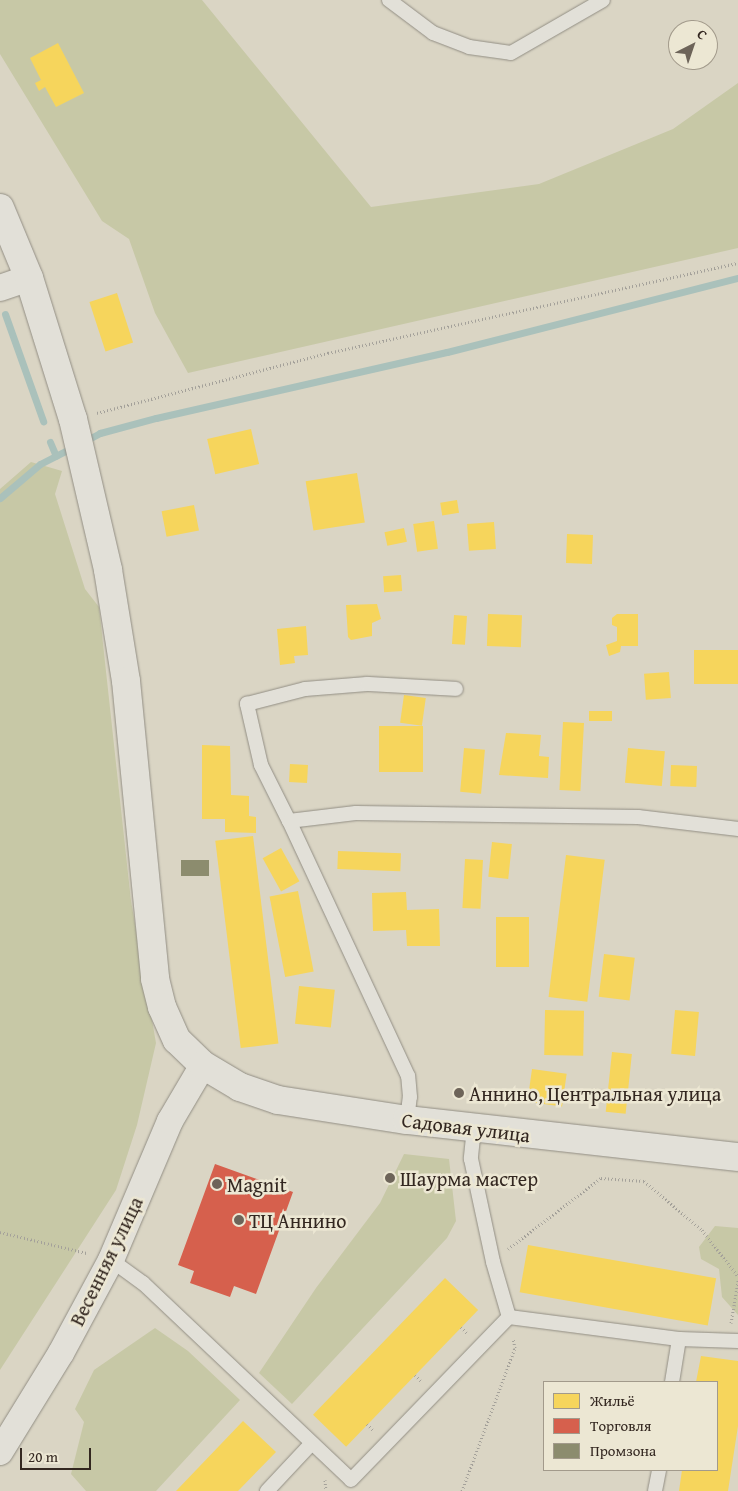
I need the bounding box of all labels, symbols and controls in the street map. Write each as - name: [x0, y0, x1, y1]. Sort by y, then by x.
- north arrow: [668, 20, 718, 70]
- text: С: [693, 24, 712, 45]
- place label: Аннино, Центральная улица: [469, 1081, 721, 1105]
- marker: Аннино, Центральная улица: [453, 1087, 465, 1099]
- street label: Садовая улица: [400, 1107, 532, 1147]
- place label: Шаурма мастер: [400, 1166, 538, 1190]
- place label: Magnit: [227, 1172, 287, 1196]
- marker: Шаурма мастер: [384, 1172, 396, 1184]
- marker: Magnit: [211, 1178, 223, 1190]
- street label: Весенняя улица: [64, 1192, 148, 1330]
- place label: ТЦ Аннино: [249, 1208, 347, 1232]
- marker: ТЦ Аннино: [233, 1214, 245, 1226]
- legend: [543, 1381, 718, 1471]
- text: Жильё: [590, 1390, 635, 1411]
- text: Торговля: [590, 1415, 651, 1436]
- scale bar: [22, 1438, 94, 1470]
- text: Промзона: [590, 1440, 656, 1461]
- text: 20 m: [28, 1446, 58, 1467]

